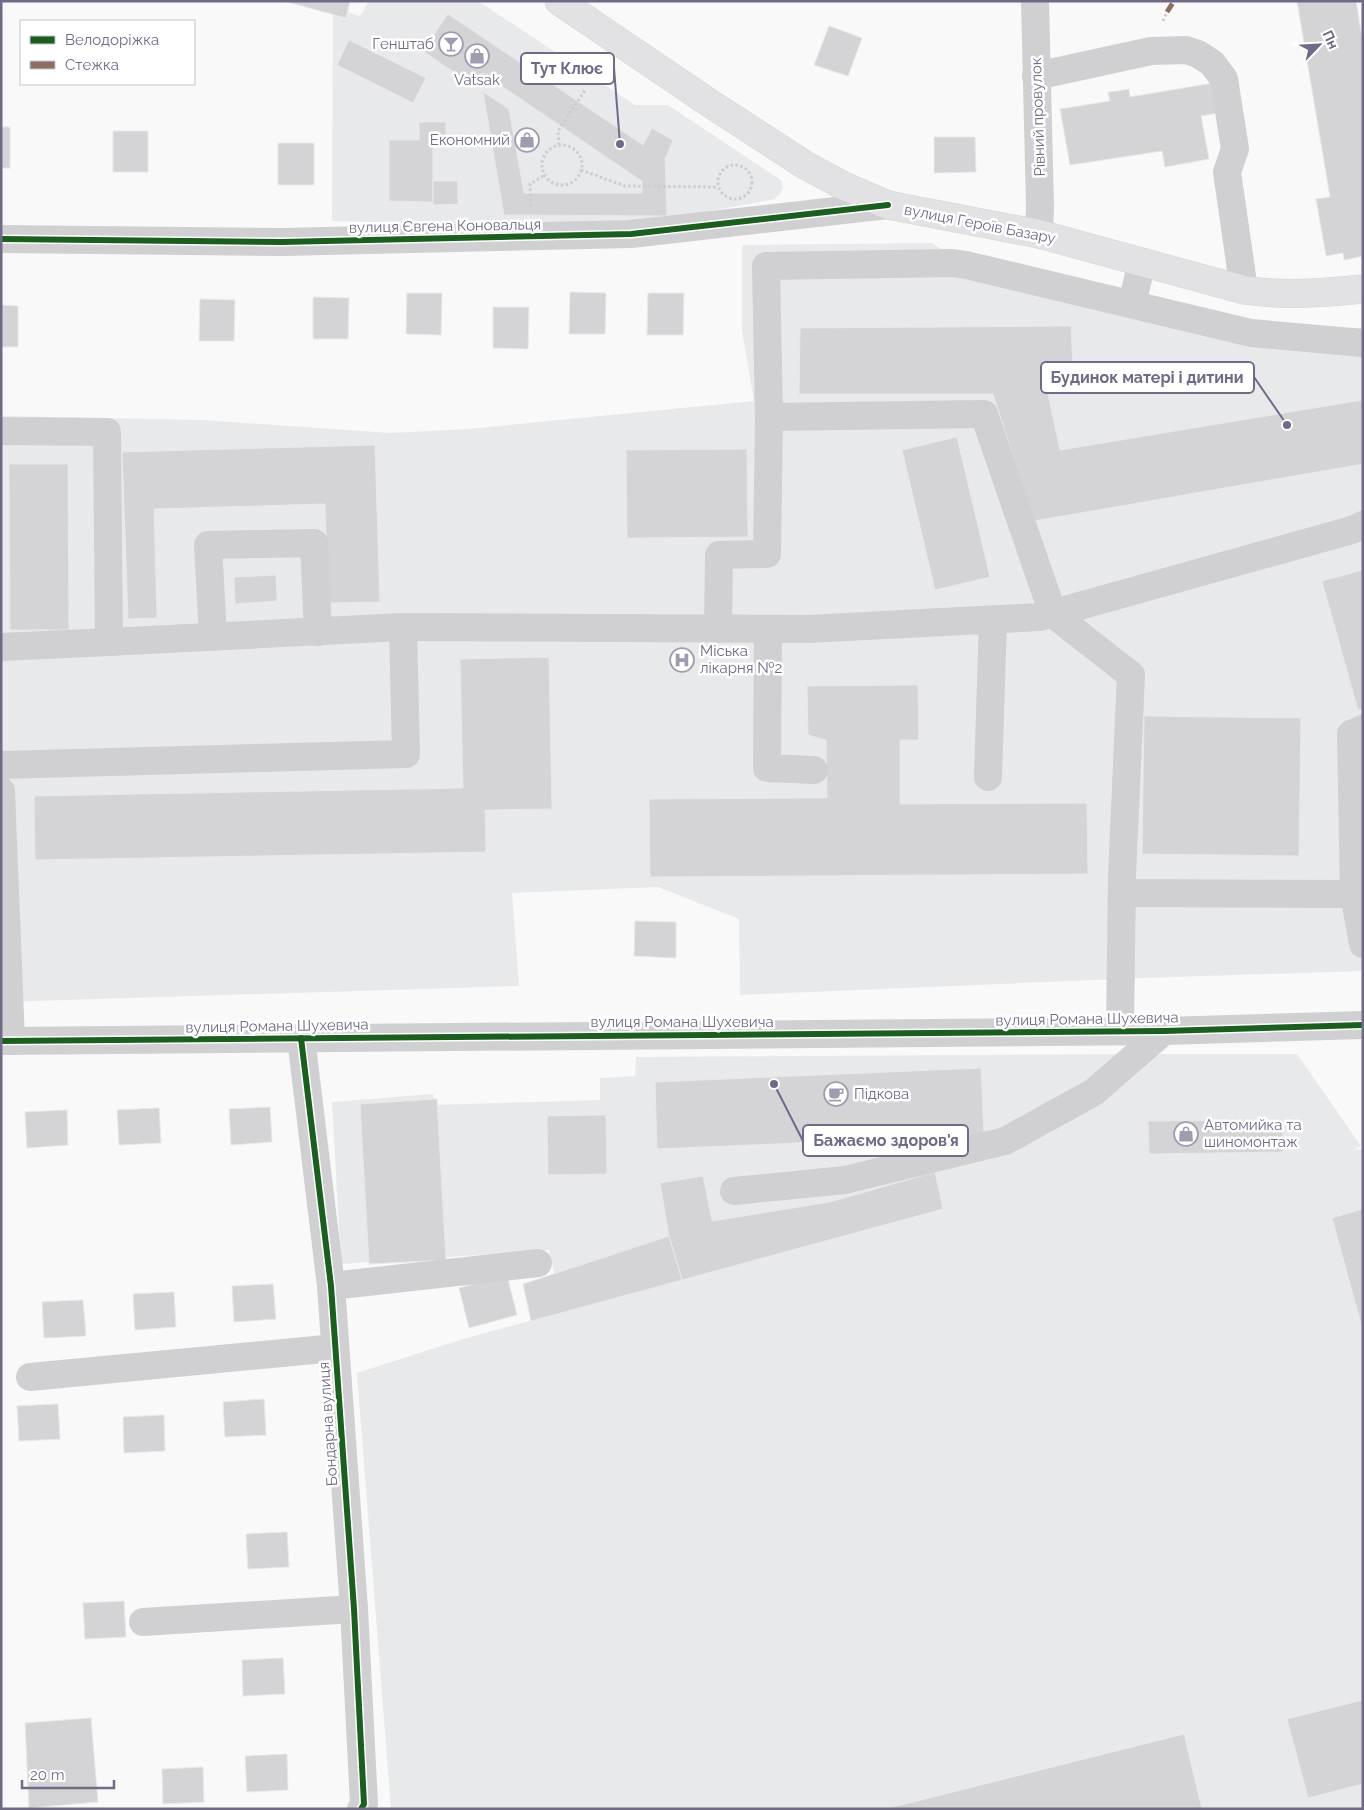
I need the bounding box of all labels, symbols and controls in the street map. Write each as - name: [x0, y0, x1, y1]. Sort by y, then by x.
- legend: [20, 20, 195, 85]
- north arrow: [1294, 20, 1344, 70]
- text: Пн: [1320, 28, 1342, 51]
- text: Велодоріжка: [65, 31, 159, 49]
- bar icon: Генштаб: [438, 31, 464, 57]
- place label: Генштаб: [372, 35, 434, 53]
- shop icon: Vatsak: [464, 43, 490, 69]
- callout: Тут Клює: [521, 53, 614, 84]
- text: Стежка: [65, 56, 119, 74]
- street label: Рівний провулок: [1027, 57, 1049, 177]
- text: Тут Клює: [531, 59, 603, 78]
- place label: Vatsak: [454, 71, 500, 89]
- shop icon: Економний: [514, 127, 540, 153]
- place label: Економний: [430, 131, 510, 149]
- street label: вулиця Героїв Базару: [903, 200, 1057, 248]
- street label: вулиця Євгена Коновальця: [349, 215, 541, 237]
- callout: Будинок матері і дитини: [1041, 362, 1254, 393]
- text: Будинок матері і дитини: [1050, 368, 1244, 387]
- place label: Міська лікарня №2: [700, 642, 782, 677]
- hospital icon: Міська лікарня №2: [669, 647, 695, 673]
- street label: вулиця Романа Шухевича: [995, 1008, 1179, 1030]
- street label: вулиця Романа Шухевича: [590, 1013, 774, 1031]
- street label: вулиця Романа Шухевича: [185, 1015, 369, 1037]
- cafe icon: Підкова: [823, 1081, 849, 1107]
- place label: Підкова: [854, 1085, 909, 1103]
- place label: Автомийка та шиномонтаж: [1204, 1116, 1302, 1151]
- shop icon: Автомийка та шиномонтаж: [1173, 1121, 1199, 1147]
- callout: Бажаємо здоров'я: [803, 1125, 968, 1156]
- text: Бажаємо здоров'я: [813, 1131, 959, 1150]
- street label: Бондарна вулиця: [315, 1361, 341, 1487]
- scale bar: [22, 1758, 115, 1790]
- text: 20 m: [30, 1766, 65, 1784]

